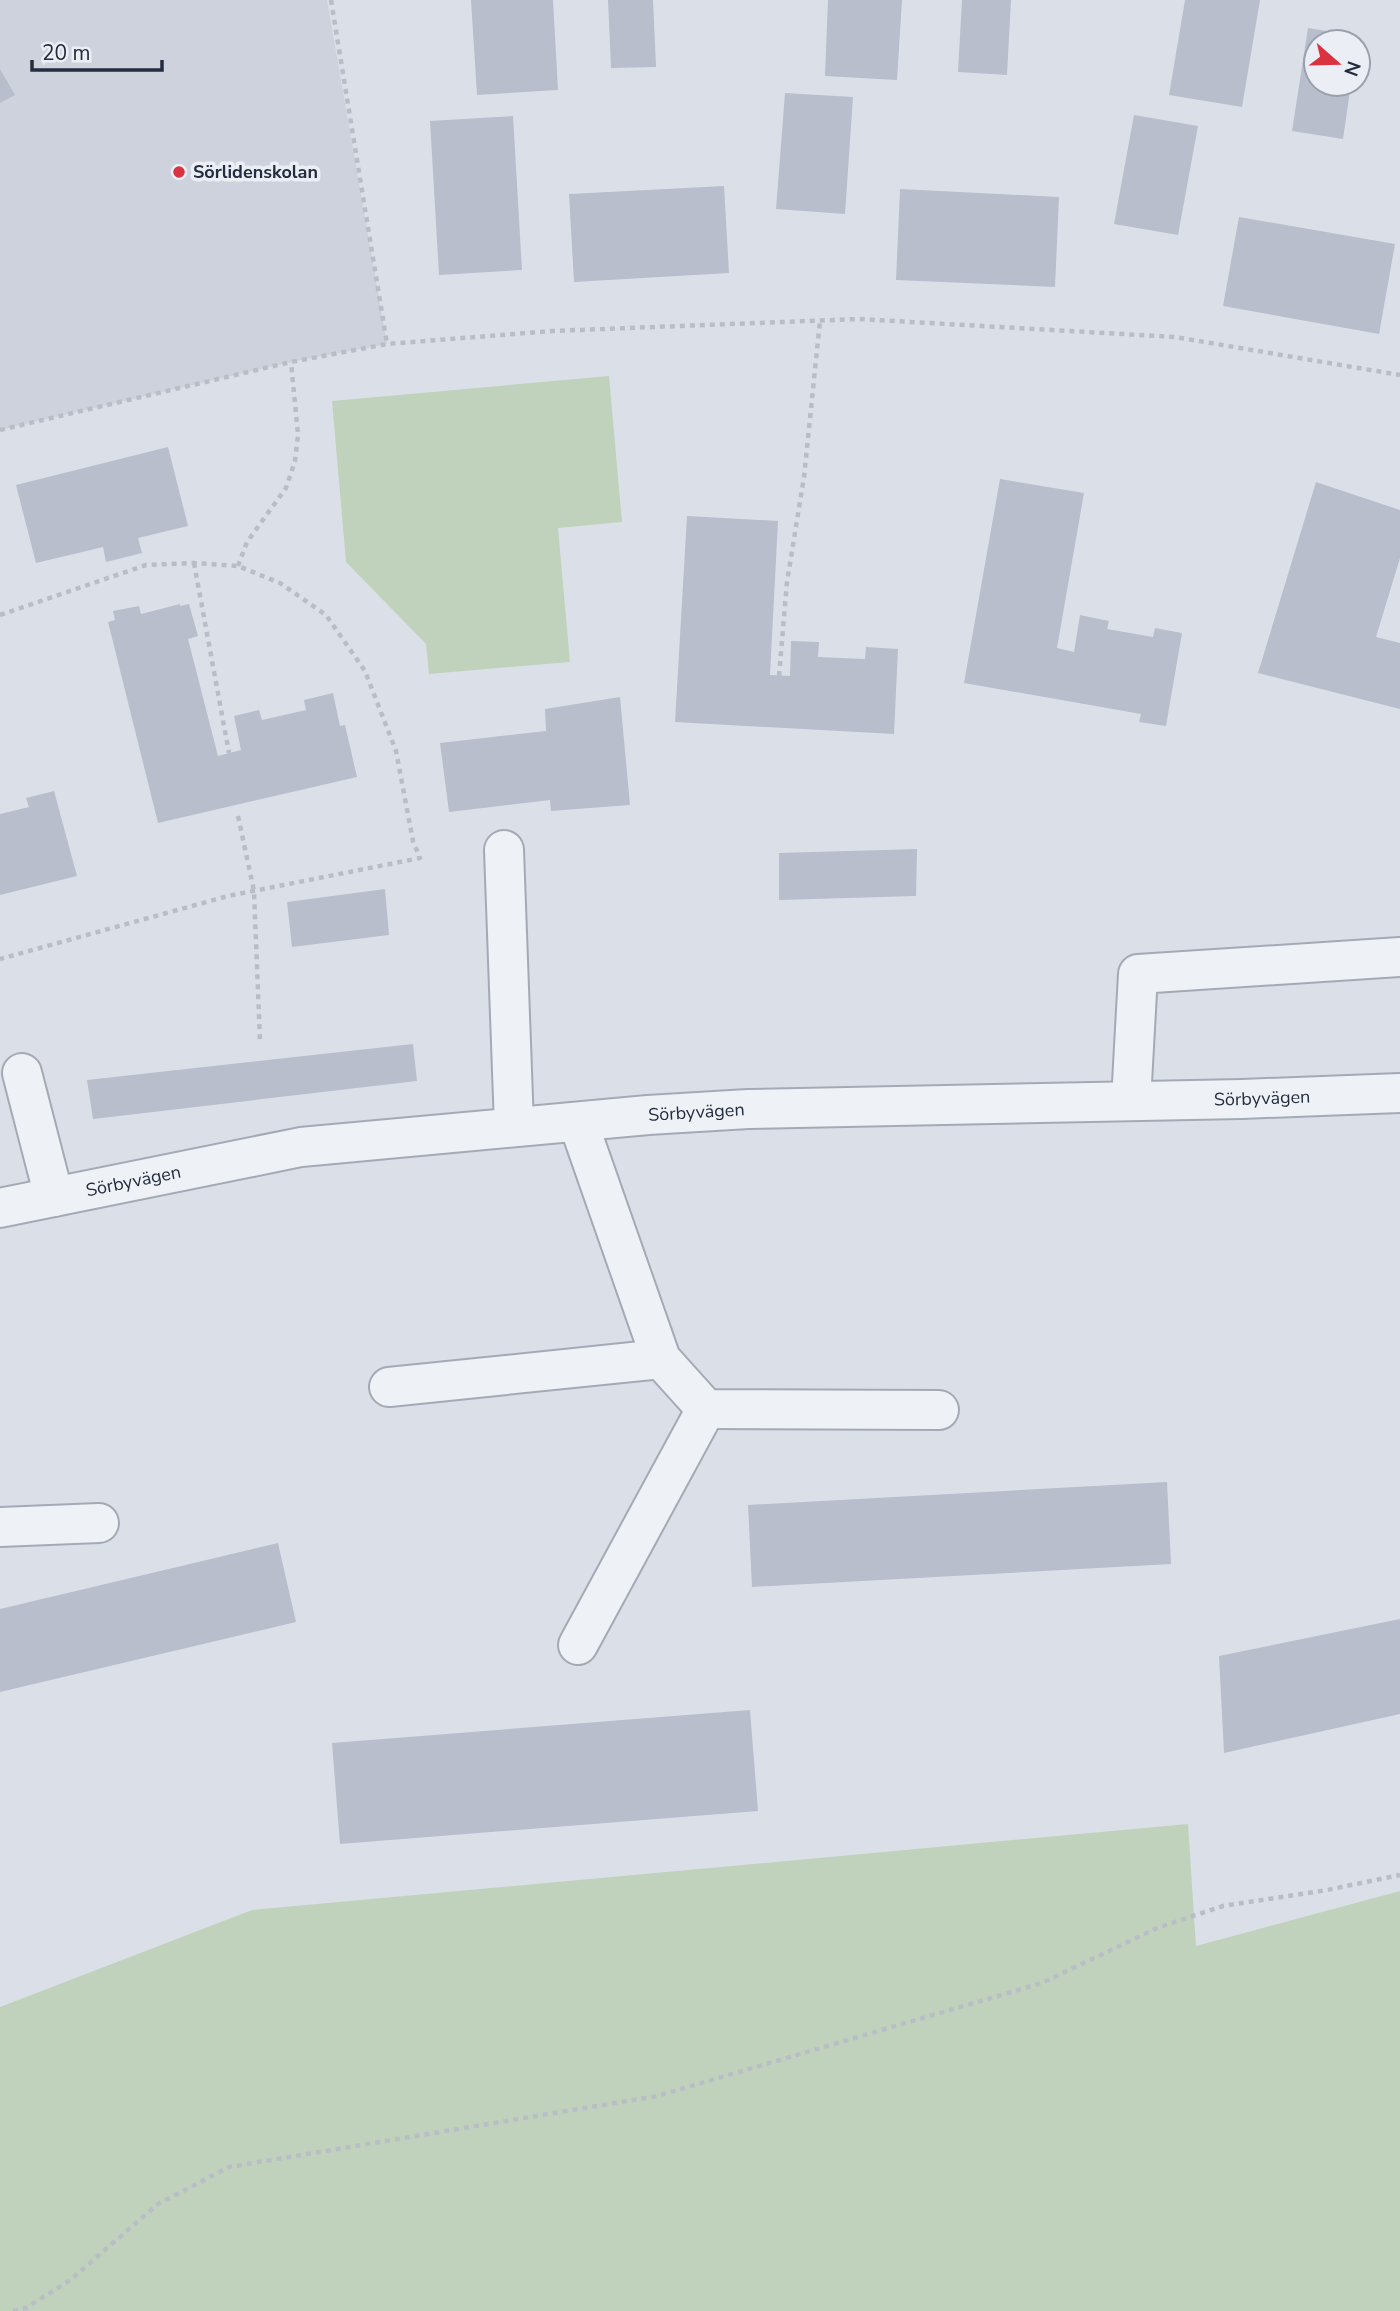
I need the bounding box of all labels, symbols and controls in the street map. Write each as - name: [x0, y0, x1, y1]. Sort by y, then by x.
- scale bar: [32, 28, 161, 72]
- north arrow: [1302, 28, 1372, 98]
- text: 20 m: [42, 39, 91, 67]
- text: N: [1337, 57, 1367, 80]
- place label: Sörlidenskolan: [193, 160, 318, 184]
- marker: Sörlidenskolan: [171, 164, 187, 180]
- street label: Sörbyvägen: [1214, 1084, 1311, 1112]
- street label: Sörbyvägen: [647, 1097, 745, 1127]
- street label: Sörbyvägen: [84, 1160, 183, 1202]

